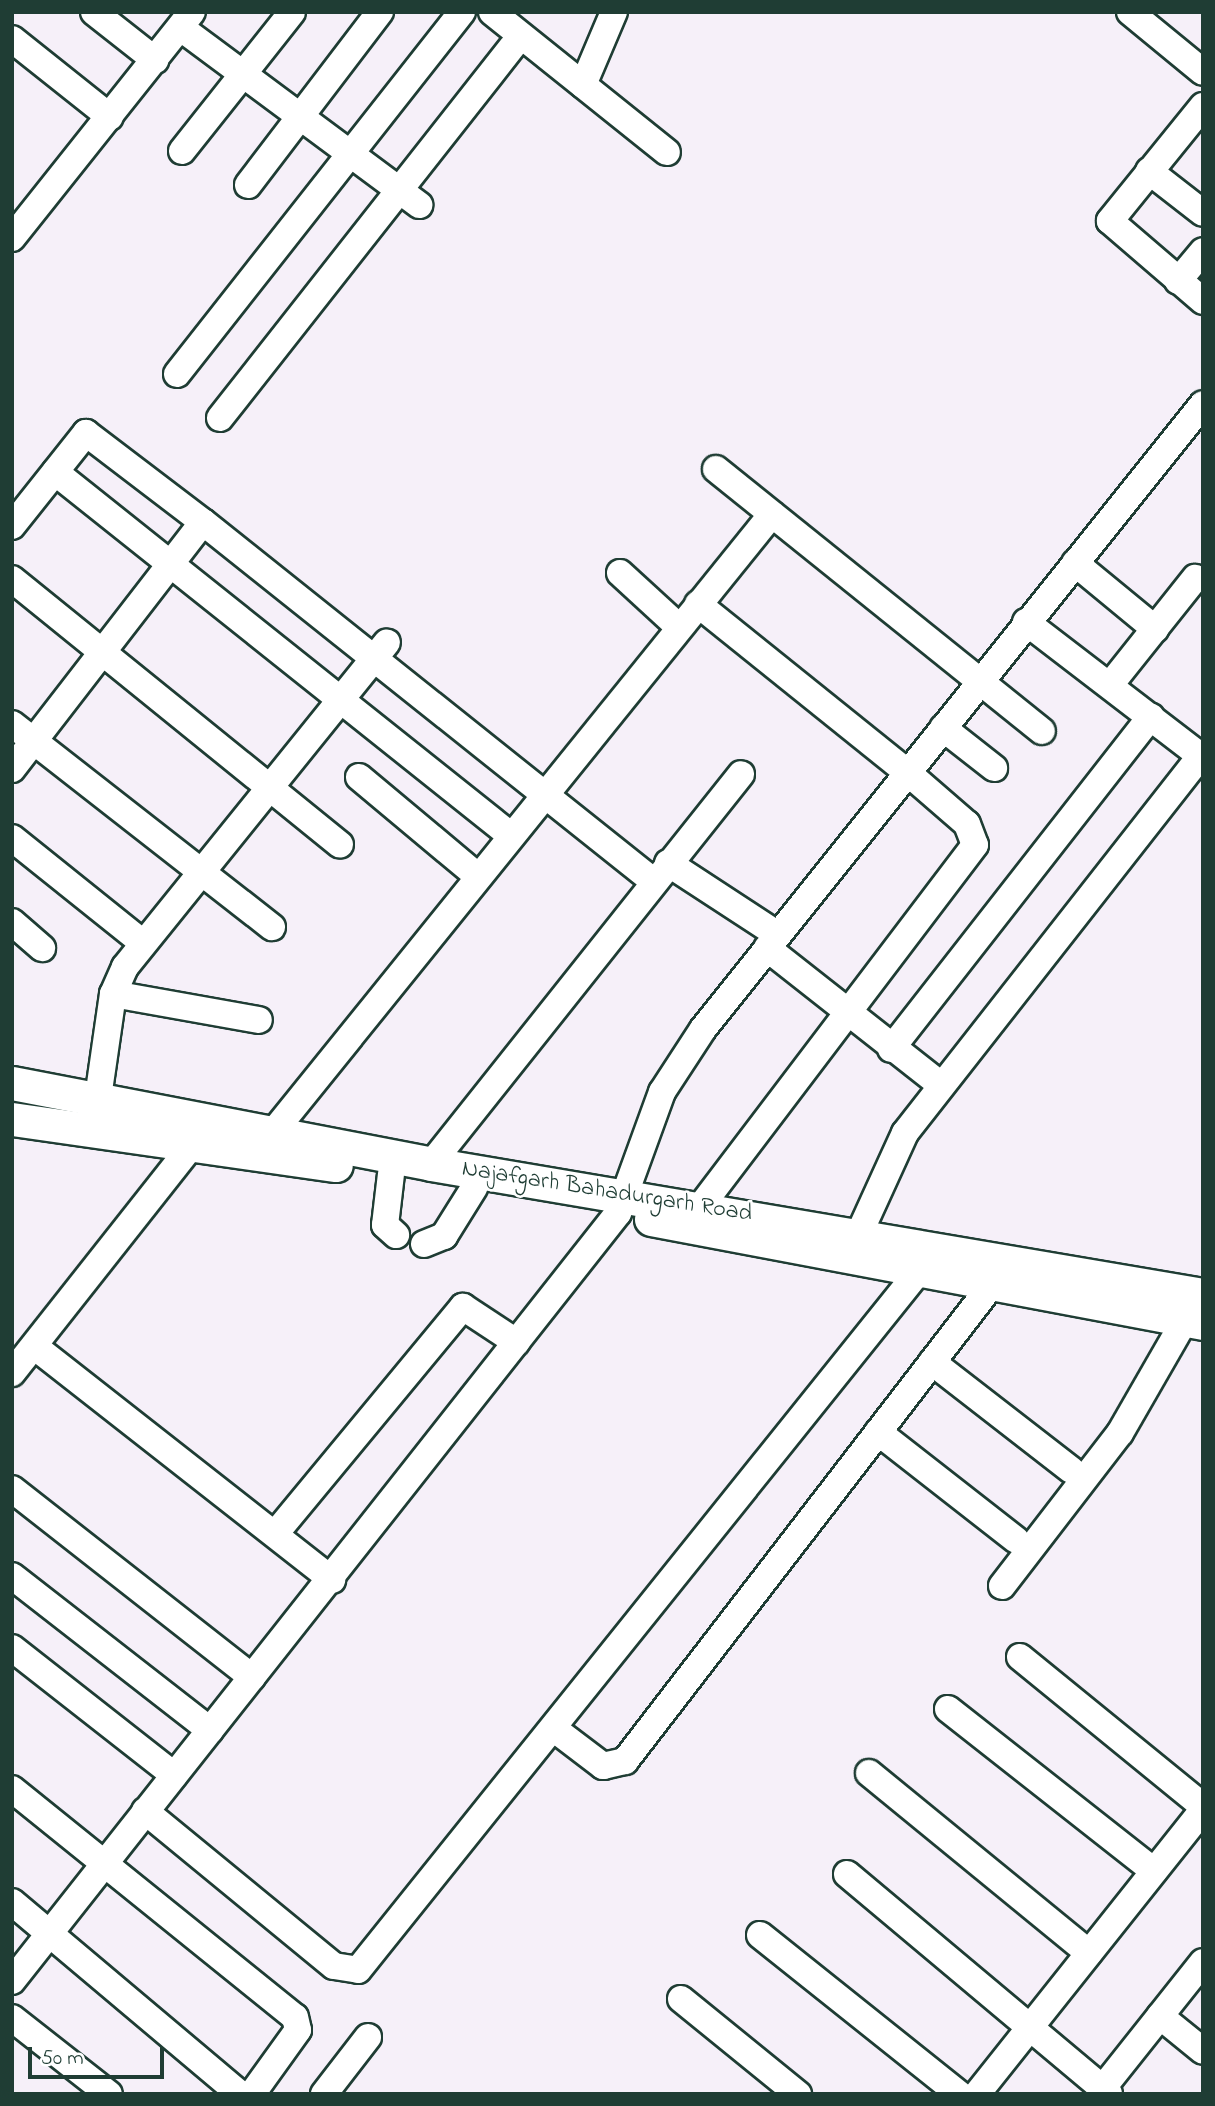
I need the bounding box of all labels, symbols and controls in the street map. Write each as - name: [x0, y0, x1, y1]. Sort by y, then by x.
- street label: Najafgarh Bahadurgarh Road: [460, 1155, 754, 1229]
- scale bar: [32, 2032, 168, 2076]
- text: 50 m: [41, 2044, 84, 2074]

